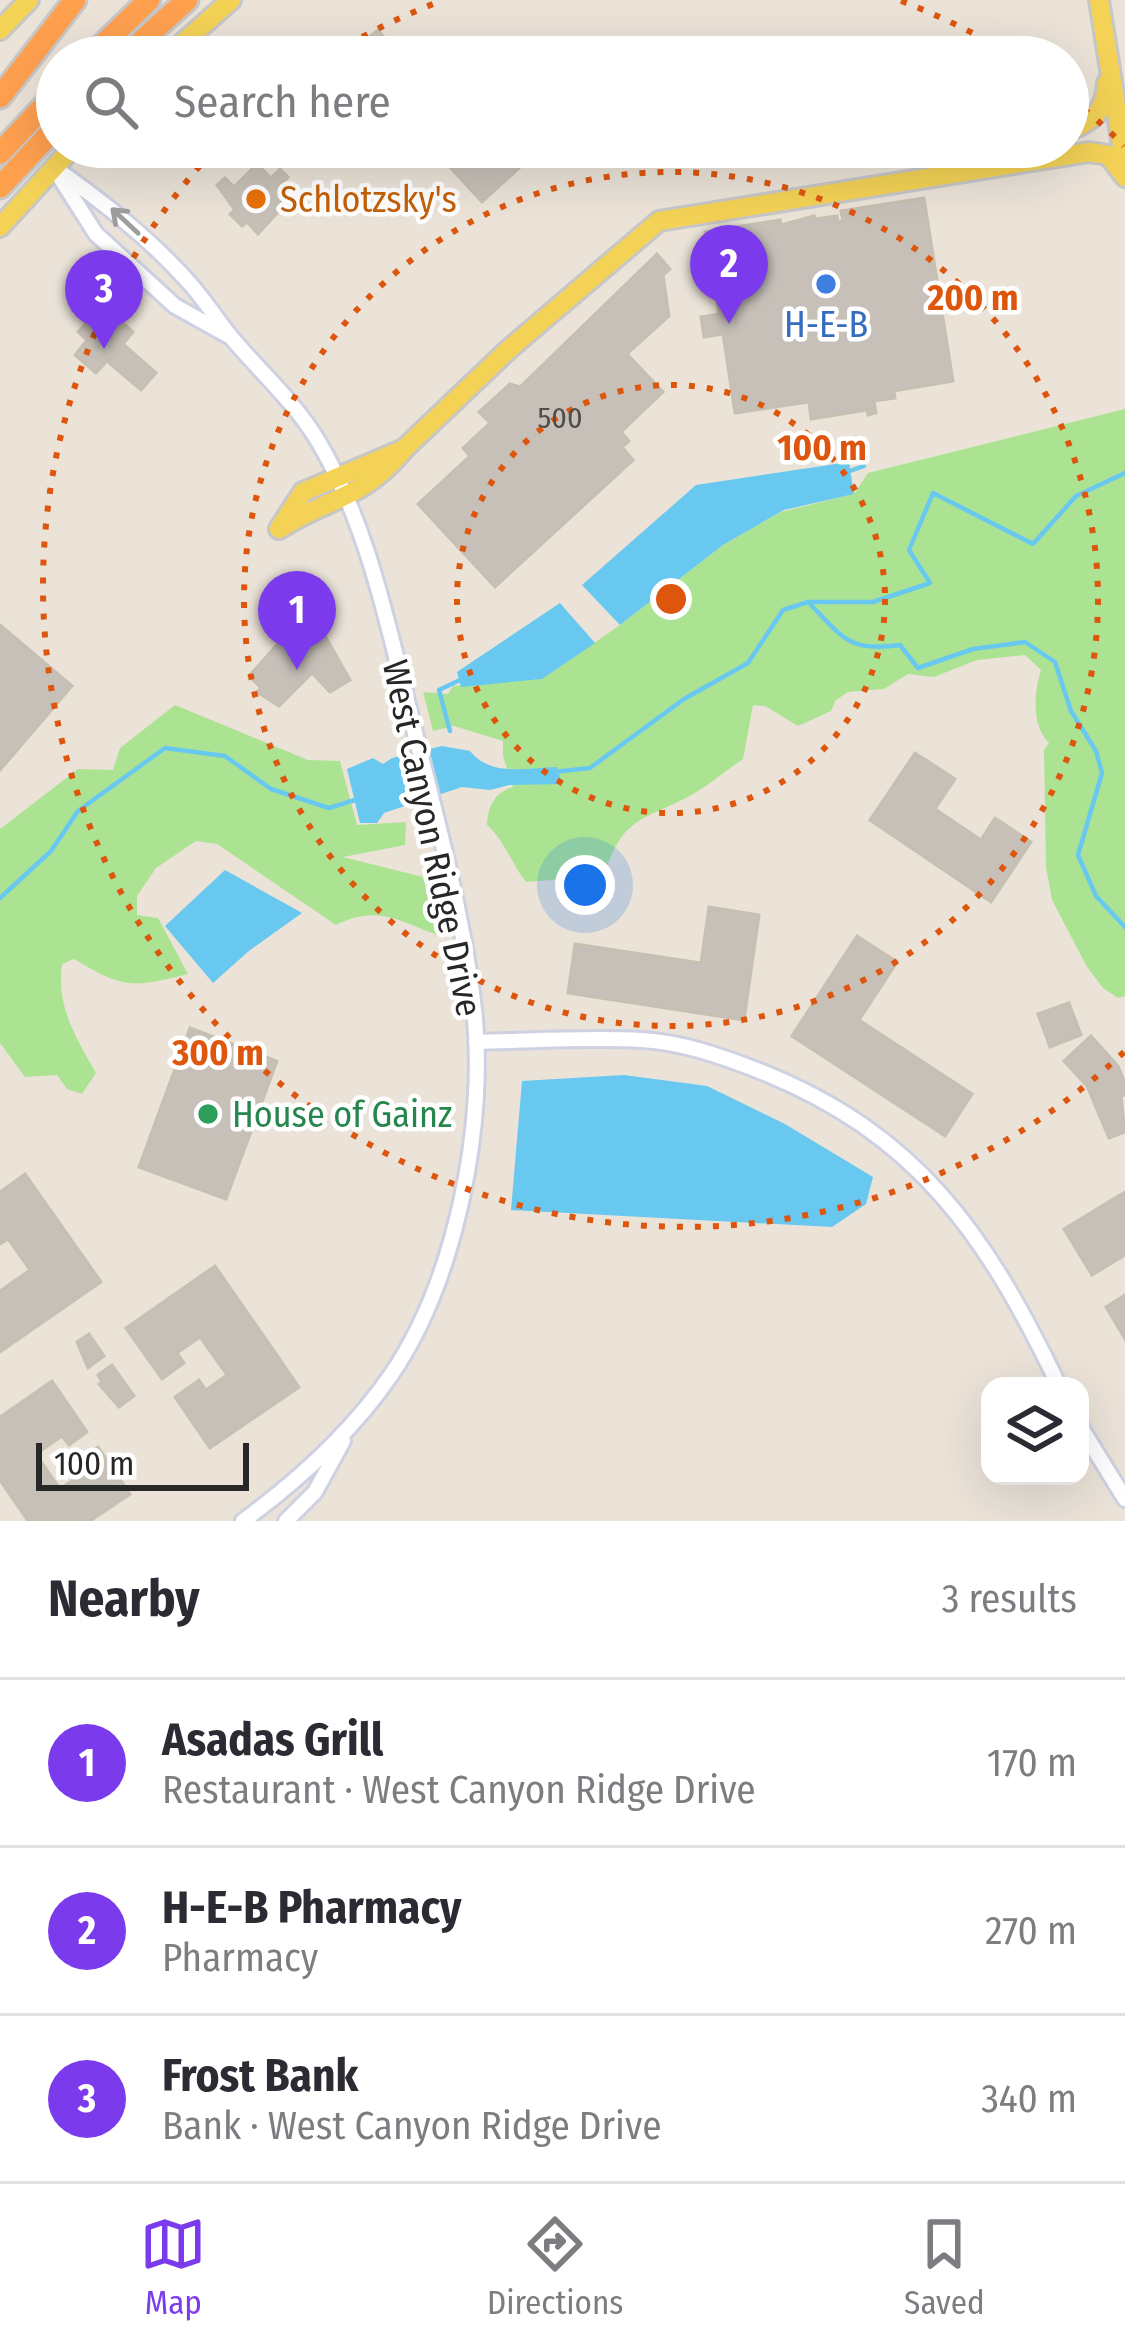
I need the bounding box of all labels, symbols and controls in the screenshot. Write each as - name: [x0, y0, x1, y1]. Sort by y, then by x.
- search box: [36, 36, 1089, 168]
- icon: search: [78, 69, 144, 135]
- text: Search here: [174, 75, 391, 129]
- place label: Schlotzsky's: [280, 178, 457, 222]
- marker: Schlotzsky's: [243, 186, 269, 212]
- one-way arrow: [111, 207, 141, 236]
- pin: 2: [690, 225, 768, 324]
- pin: 3: [65, 250, 143, 349]
- marker: H-E-B: [813, 271, 839, 297]
- text: 200 m: [927, 276, 1018, 320]
- place label: H-E-B: [784, 303, 868, 347]
- house number: 500: [537, 400, 583, 436]
- text: 100 m: [777, 426, 867, 470]
- pin: 1: [258, 571, 336, 670]
- centre of rings: [650, 578, 692, 620]
- street label: West Canyon Ridge Drive: [373, 656, 491, 1020]
- your location: [555, 855, 615, 915]
- text: 300 m: [171, 1031, 264, 1075]
- place label: House of Gainz: [232, 1093, 452, 1137]
- marker: House of Gainz: [195, 1101, 221, 1127]
- map controls: [981, 1377, 1089, 1485]
- button: layers: [981, 1377, 1089, 1485]
- scale bar: [36, 1437, 249, 1490]
- text: 100 m: [54, 1444, 134, 1484]
- text: Nearby: [48, 1568, 200, 1630]
- text: 3 results: [942, 1576, 1077, 1622]
- text: Asadas Grill: [162, 1713, 383, 1767]
- text: 1: [79, 1740, 95, 1786]
- text: 170 m: [987, 1740, 1077, 1786]
- text: Restaurant · West Canyon Ridge Drive: [162, 1767, 756, 1813]
- text: H-E-B Pharmacy: [162, 1881, 462, 1935]
- text: 2: [78, 1908, 96, 1954]
- text: 270 m: [985, 1908, 1077, 1954]
- text: Pharmacy: [162, 1935, 318, 1981]
- text: Frost Bank: [162, 2049, 358, 2103]
- text: 3: [78, 2076, 96, 2122]
- text: 340 m: [981, 2076, 1077, 2122]
- text: Bank · West Canyon Ridge Drive: [162, 2103, 661, 2149]
- tab: Map: [140, 2211, 206, 2323]
- tab: Directions: [487, 2211, 623, 2323]
- tab: Saved: [904, 2211, 985, 2323]

